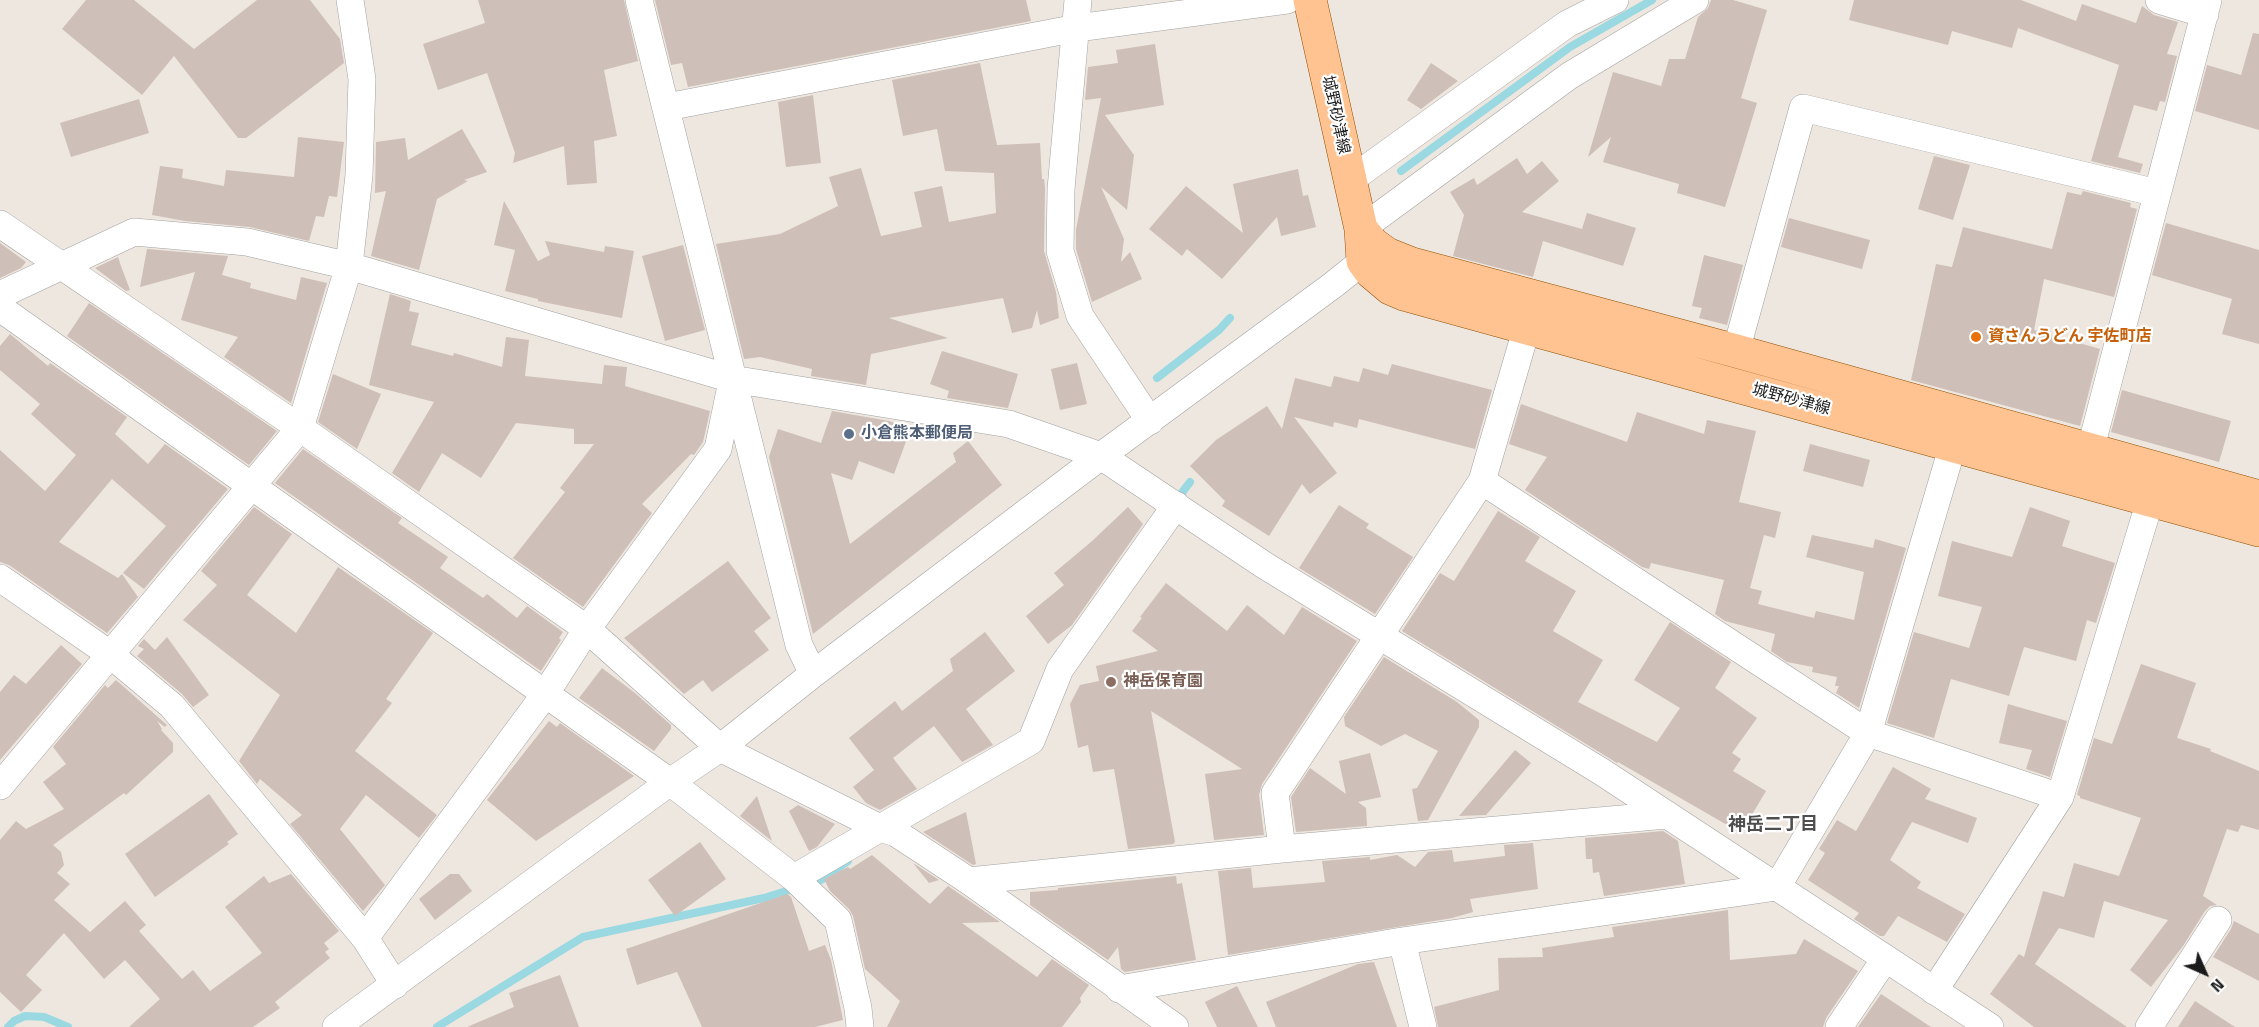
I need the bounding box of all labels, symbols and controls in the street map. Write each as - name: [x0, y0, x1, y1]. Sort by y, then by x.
- street label: 城野砂津線: [1317, 74, 1353, 156]
- place label: 資さんうどん 宇佐町店: [1988, 327, 2152, 347]
- marker: 資さんうどん 宇佐町店: [1969, 330, 1983, 344]
- street label: 城野砂津線: [1750, 380, 1832, 420]
- place label: 小倉熊本郵便局: [861, 424, 973, 444]
- marker: 小倉熊本郵便局: [842, 427, 856, 441]
- place label: 神岳保育園: [1123, 672, 1203, 692]
- marker: 神岳保育園: [1104, 675, 1118, 689]
- district label: 神岳二丁目: [1728, 815, 1818, 837]
- north arrow: [2175, 943, 2235, 1003]
- text: N: [2205, 973, 2230, 998]

